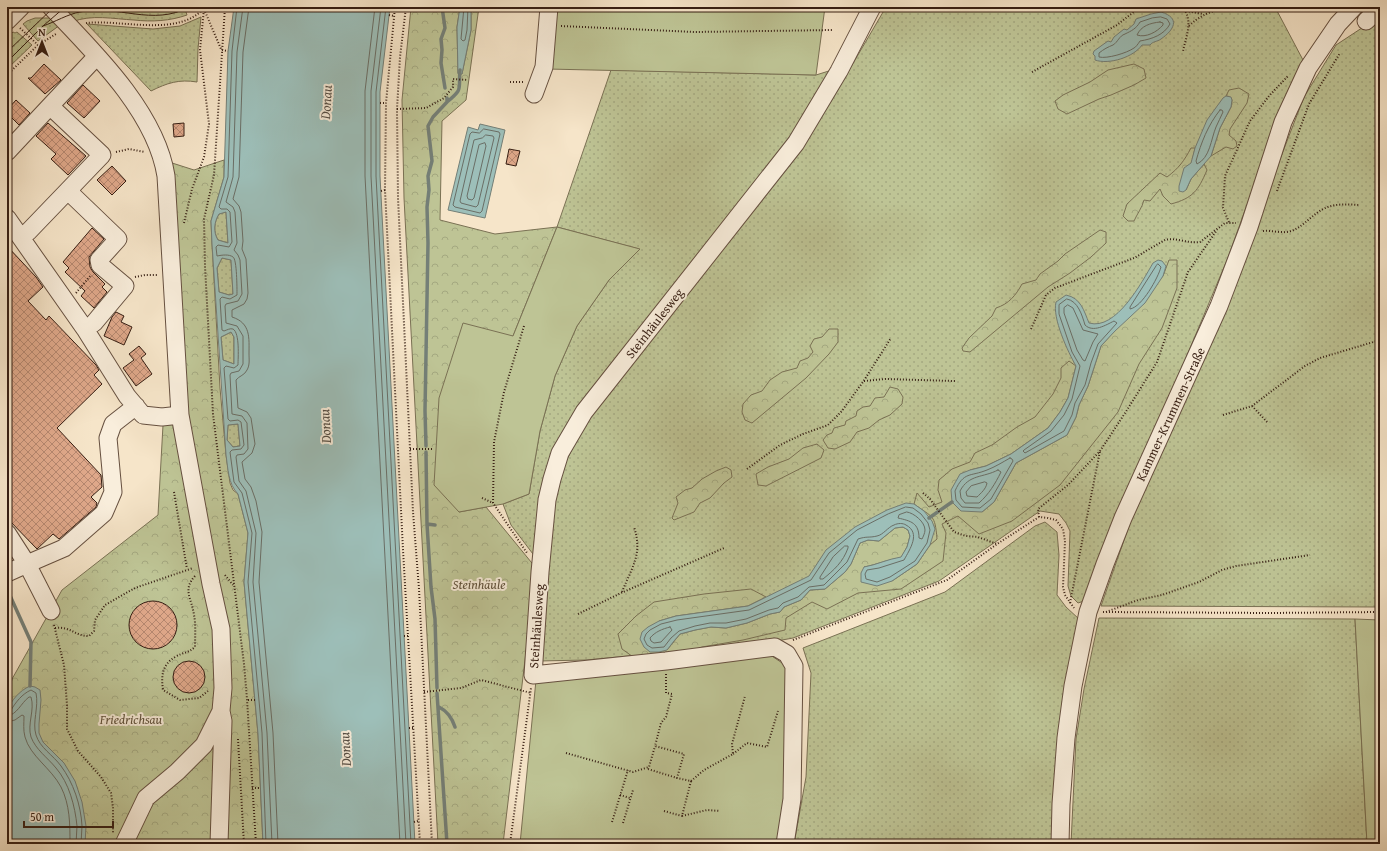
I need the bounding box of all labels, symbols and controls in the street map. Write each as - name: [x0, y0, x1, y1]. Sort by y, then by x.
- north arrow: [22, 22, 62, 62]
- text: N: [38, 24, 46, 40]
- water label: Donau: [315, 84, 337, 121]
- street label: Steinhäulesweg: [621, 284, 688, 363]
- street label: Kammer-Krummen-Straße: [1131, 344, 1210, 484]
- water label: Donau: [314, 408, 336, 445]
- park label: Steinhäule: [453, 575, 505, 594]
- street label: Steinhäulesweg: [524, 582, 549, 669]
- park label: Friedrichsau: [99, 710, 163, 729]
- water label: Donau: [334, 731, 356, 768]
- scale bar: [24, 803, 113, 829]
- text: 50 m: [30, 808, 54, 825]

